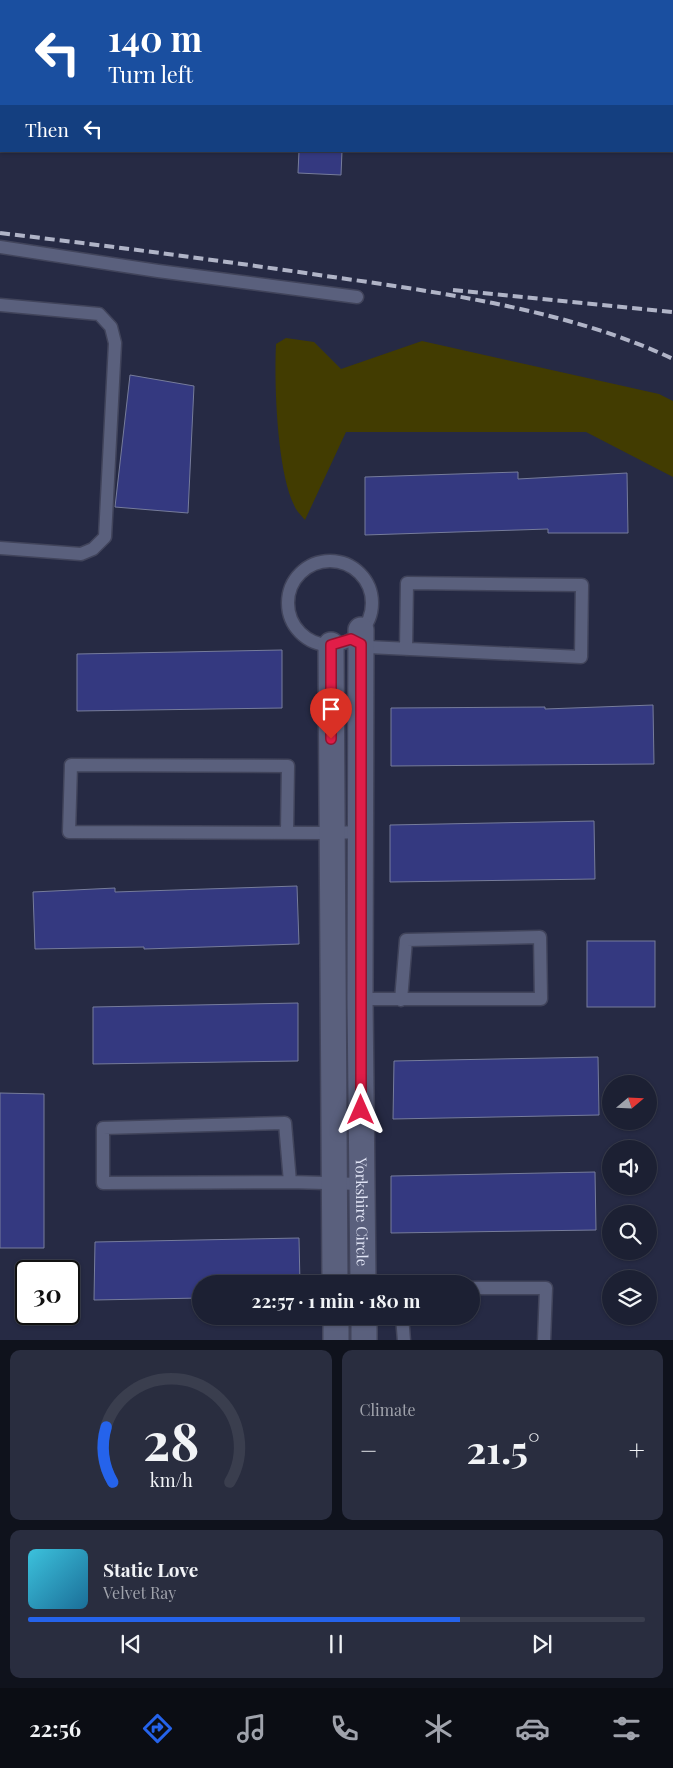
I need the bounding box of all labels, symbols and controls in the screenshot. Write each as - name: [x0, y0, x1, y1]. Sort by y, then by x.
- text: 140 m: [108, 14, 202, 61]
- icon: left: [25, 20, 90, 85]
- text: Turn left: [108, 59, 193, 89]
- icon: left: [79, 115, 107, 143]
- text: Then: [25, 116, 69, 142]
- pin: [310, 688, 352, 739]
- icon: arrive: [317, 695, 345, 723]
- north arrow: [602, 1075, 658, 1130]
- map controls: [602, 1075, 657, 1325]
- position arrow: [334, 1083, 386, 1135]
- button: sound: [602, 1140, 657, 1195]
- street label: Yorkshire Circle: [352, 1157, 373, 1266]
- button: search: [602, 1205, 657, 1260]
- speed limit sign: 30: [15, 1260, 80, 1325]
- button: layers: [602, 1270, 657, 1325]
- text: 22:57 · 1 min · 180 m: [252, 1287, 420, 1313]
- text: Climate: [360, 1399, 416, 1420]
- text: 28: [143, 1405, 199, 1474]
- text: 21.5°: [466, 1423, 540, 1474]
- text: −: [360, 1431, 378, 1468]
- text: +: [629, 1431, 645, 1468]
- text: km/h: [149, 1468, 193, 1491]
- text: Static Love: [103, 1556, 198, 1582]
- text: Velvet Ray: [103, 1582, 176, 1603]
- icon: previous: [117, 1630, 145, 1658]
- icon: pause: [322, 1630, 350, 1658]
- icon: next: [528, 1630, 556, 1658]
- icon: directions: [140, 1711, 175, 1746]
- icon: music: [234, 1711, 269, 1746]
- icon: phone: [327, 1711, 362, 1746]
- icon: climate: [421, 1711, 456, 1746]
- icon: car: [515, 1711, 550, 1746]
- icon: filters: [609, 1711, 644, 1746]
- text: 22:56: [29, 1713, 81, 1743]

